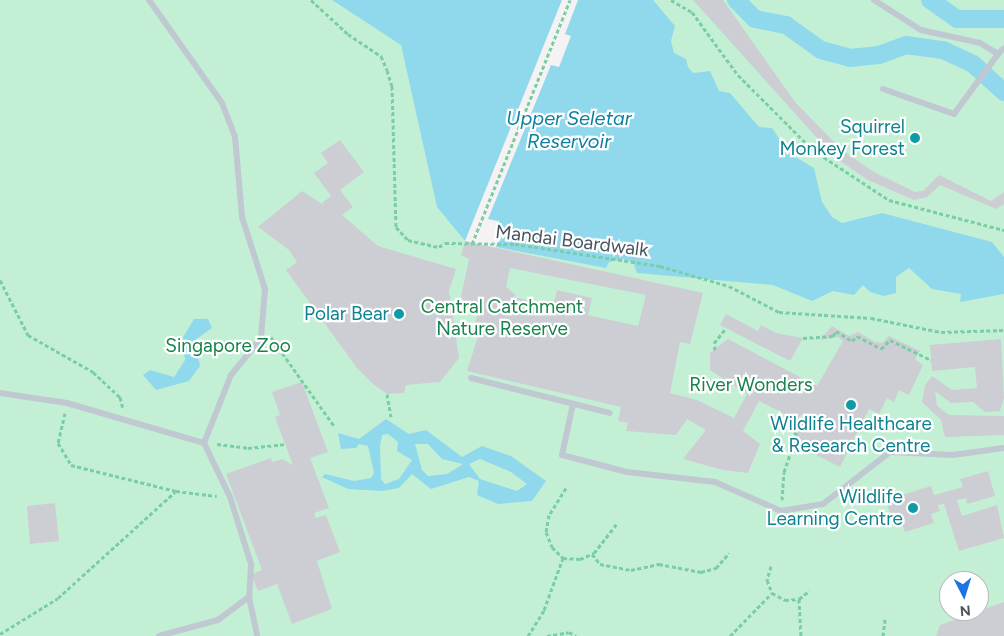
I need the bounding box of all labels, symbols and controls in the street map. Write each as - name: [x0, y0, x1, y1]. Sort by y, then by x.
- water label: Upper Seletar Reservoir: [506, 106, 632, 153]
- place label: Squirrel Monkey Forest: [779, 116, 905, 160]
- marker: Squirrel Monkey Forest: [909, 132, 921, 144]
- street label: Mandai Boardwalk: [494, 220, 650, 262]
- park label: Central Catchment Nature Reserve: [421, 296, 583, 340]
- place label: Polar Bear: [304, 303, 389, 325]
- marker: Polar Bear: [393, 308, 405, 320]
- park label: Singapore Zoo: [165, 335, 291, 357]
- park label: River Wonders: [689, 374, 813, 396]
- marker: Wildlife Healthcare & Research Centre: [845, 399, 857, 411]
- place label: Wildlife Healthcare & Research Centre: [770, 413, 932, 457]
- place label: Wildlife Learning Centre: [767, 486, 903, 530]
- marker: Wildlife Learning Centre: [907, 502, 919, 514]
- north arrow: [939, 571, 989, 621]
- text: N: [959, 602, 971, 619]

